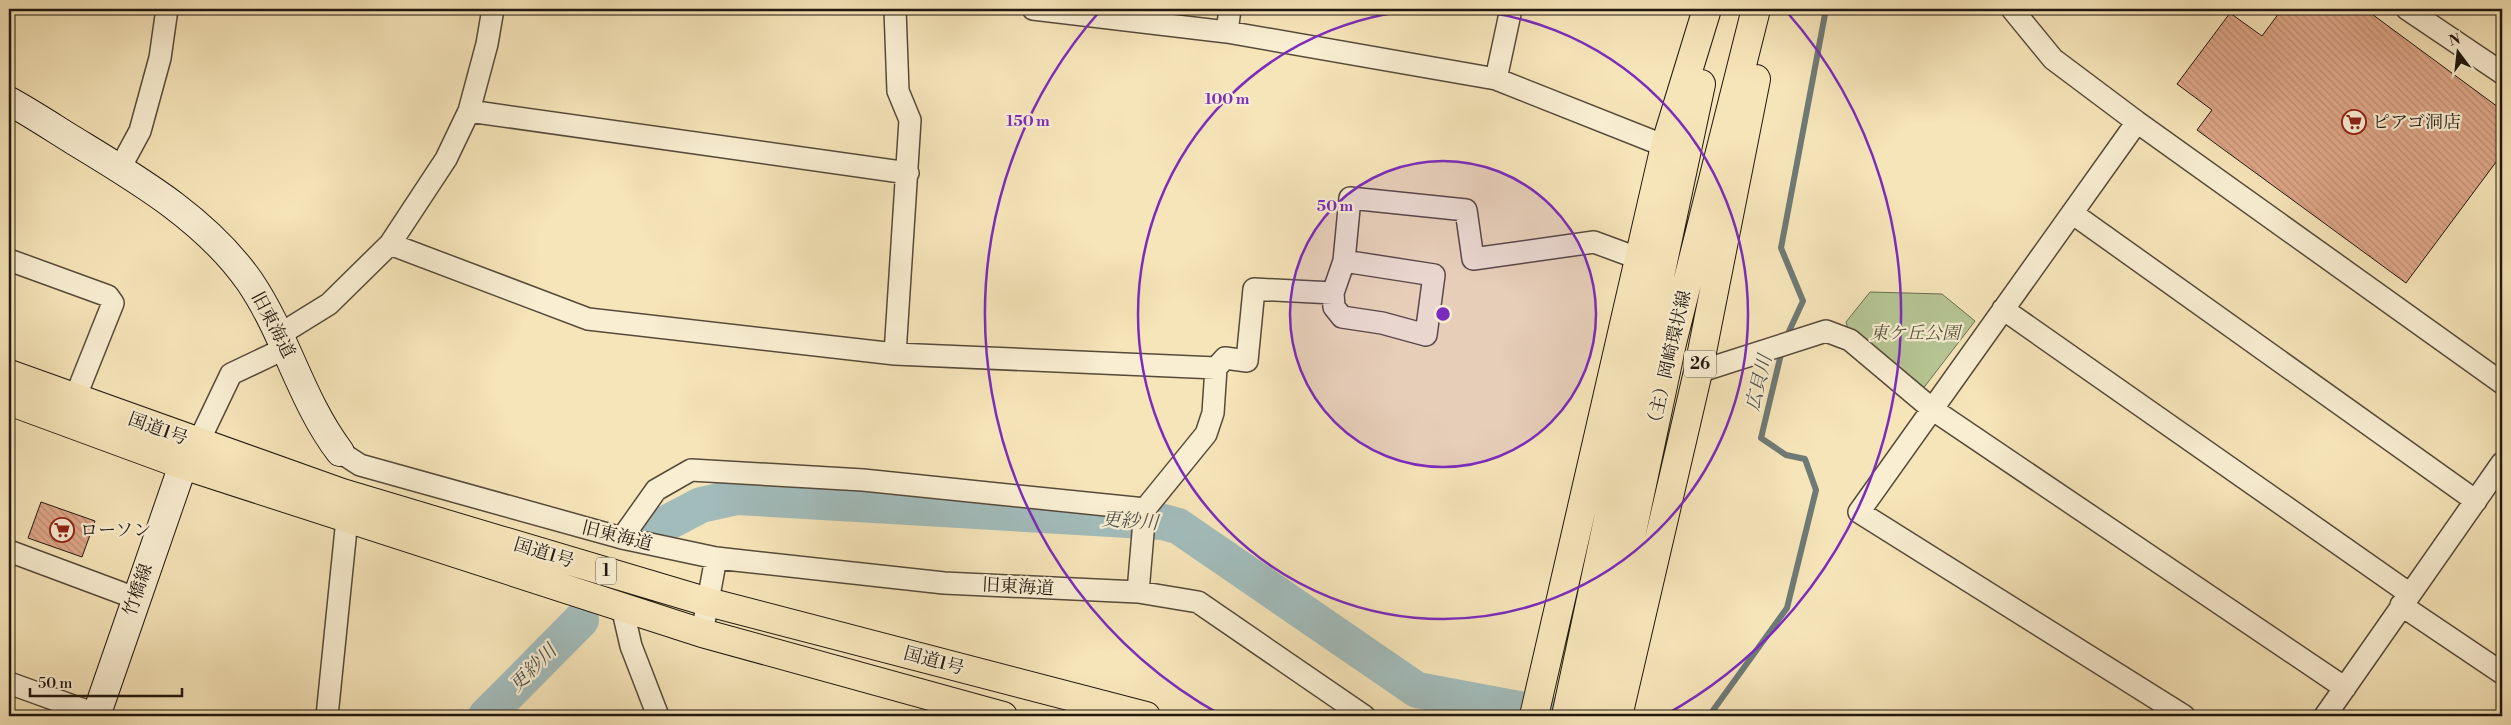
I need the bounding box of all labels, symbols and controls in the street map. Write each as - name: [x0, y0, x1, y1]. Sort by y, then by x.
- north arrow: [2434, 28, 2484, 78]
- text: N: [2447, 30, 2463, 51]
- text: 100 m: [1205, 90, 1250, 109]
- supermarket icon: ピアゴ洞店: [2341, 109, 2367, 135]
- place label: ピアゴ洞店: [2372, 111, 2461, 134]
- text: 150 m: [1006, 112, 1050, 131]
- text: 50 m: [1317, 197, 1353, 216]
- street label: 旧東海道: [246, 288, 300, 362]
- street label: （主）岡崎環状線: [1642, 288, 1696, 434]
- centre of rings: [1434, 305, 1452, 323]
- park label: 東ケ丘公園: [1870, 322, 1963, 345]
- road number: 26: [1684, 350, 1716, 378]
- water label: 広貝川: [1740, 351, 1778, 414]
- street label: 国道1号: [125, 408, 191, 450]
- water label: 更紗川: [1101, 507, 1161, 535]
- street label: 旧東海道: [579, 516, 655, 556]
- supermarket icon: ローソン: [49, 517, 75, 543]
- place label: ローソン: [80, 519, 151, 542]
- street label: 国道1号: [511, 533, 577, 573]
- road number: 1: [596, 558, 616, 584]
- street label: 竹橋線: [118, 561, 158, 619]
- street label: 旧東海道: [981, 574, 1055, 600]
- water label: 更紗川: [504, 638, 563, 697]
- street label: 国道1号: [901, 642, 967, 680]
- scale bar: [30, 665, 182, 697]
- text: 50 m: [38, 674, 72, 693]

